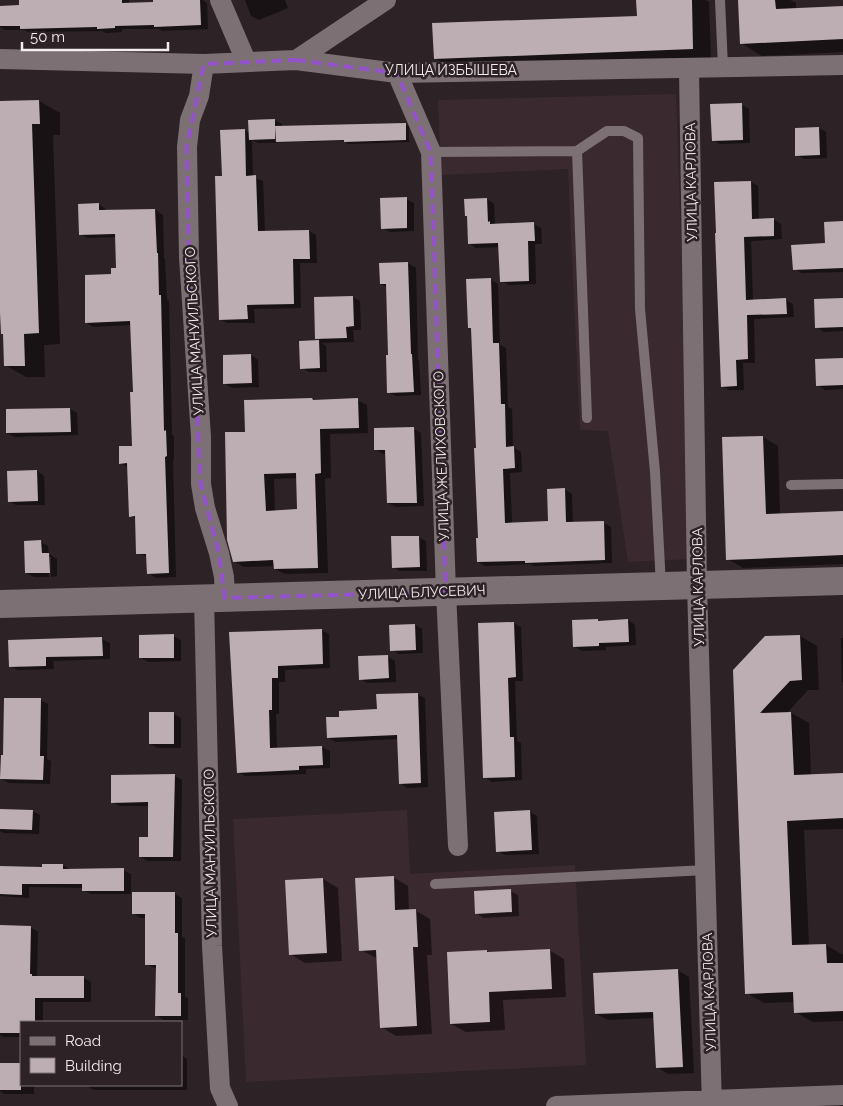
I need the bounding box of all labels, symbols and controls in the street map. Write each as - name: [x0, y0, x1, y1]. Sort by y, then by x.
- scale bar: [22, 20, 169, 52]
- text: 50 m: [30, 28, 65, 46]
- street label: УЛИЦА ИЗБЫШЕВА: [385, 62, 518, 78]
- street label: УЛИЦА КАРЛОВА: [682, 122, 700, 241]
- street label: УЛИЦА МАНУИЛЬСКОГО: [182, 246, 206, 416]
- street label: УЛИЦА ЖЕЛИХОВСКОГО: [430, 371, 452, 541]
- street label: УЛИЦА КАРЛОВА: [689, 527, 707, 646]
- street label: УЛИЦА БЛУСЕВИЧ: [358, 582, 486, 602]
- street label: УЛИЦА МАНУИЛЬСКОГО: [201, 769, 219, 937]
- street label: УЛИЦА КАРЛОВА: [699, 932, 719, 1052]
- legend: [20, 1021, 182, 1086]
- text: Road: [65, 1032, 101, 1050]
- text: Building: [65, 1057, 122, 1075]

